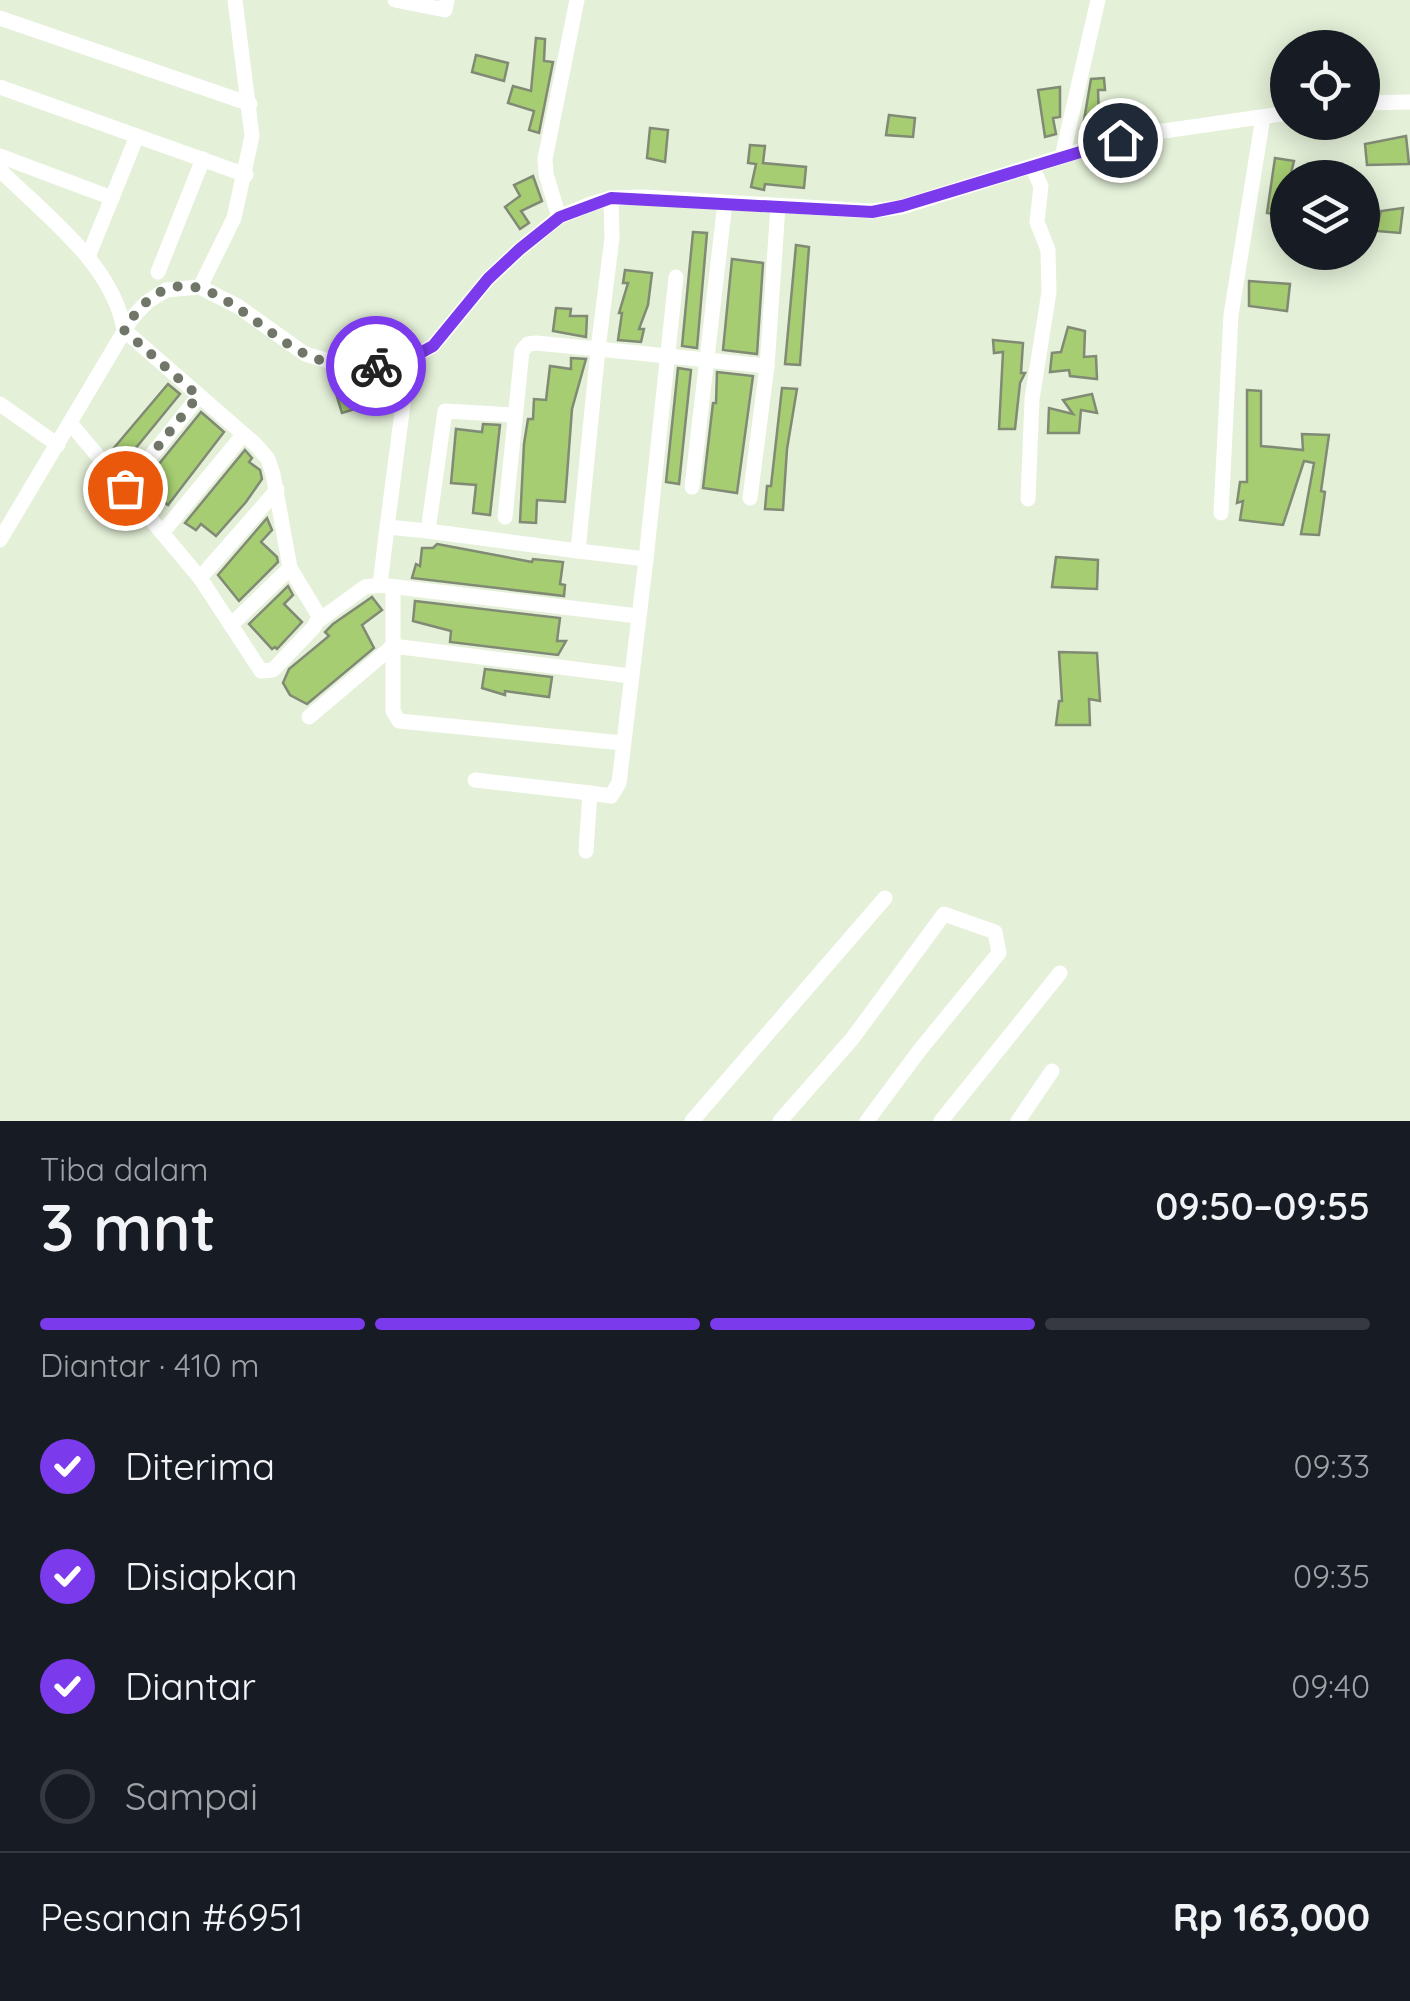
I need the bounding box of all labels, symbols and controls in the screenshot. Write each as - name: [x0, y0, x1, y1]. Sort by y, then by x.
- map controls: [1270, 30, 1380, 270]
- button: locate: [1270, 30, 1380, 140]
- pin: [1078, 98, 1163, 183]
- icon: home: [1093, 113, 1148, 168]
- button: layers: [1270, 160, 1380, 270]
- courier: [326, 316, 426, 416]
- icon: bike: [349, 339, 404, 394]
- pin: [83, 446, 168, 531]
- icon: bag: [98, 461, 153, 516]
- text: Tiba dalam: [40, 1149, 208, 1189]
- text: 09:50–09:55: [1155, 1182, 1370, 1230]
- text: 3 mnt: [40, 1186, 216, 1267]
- text: Diantar · 410 m: [40, 1345, 259, 1385]
- icon: check: [40, 1439, 95, 1494]
- text: Diterima: [125, 1442, 275, 1490]
- text: 09:33: [1294, 1446, 1370, 1486]
- icon: check: [40, 1549, 95, 1604]
- text: Disiapkan: [125, 1552, 298, 1600]
- text: 09:35: [1293, 1556, 1370, 1596]
- icon: check: [40, 1659, 95, 1714]
- text: Diantar: [125, 1662, 256, 1710]
- text: 09:40: [1291, 1666, 1370, 1706]
- text: Sampai: [125, 1772, 258, 1820]
- text: Pesanan #6951: [40, 1893, 304, 1941]
- text: Rp 163,000: [1173, 1893, 1370, 1941]

